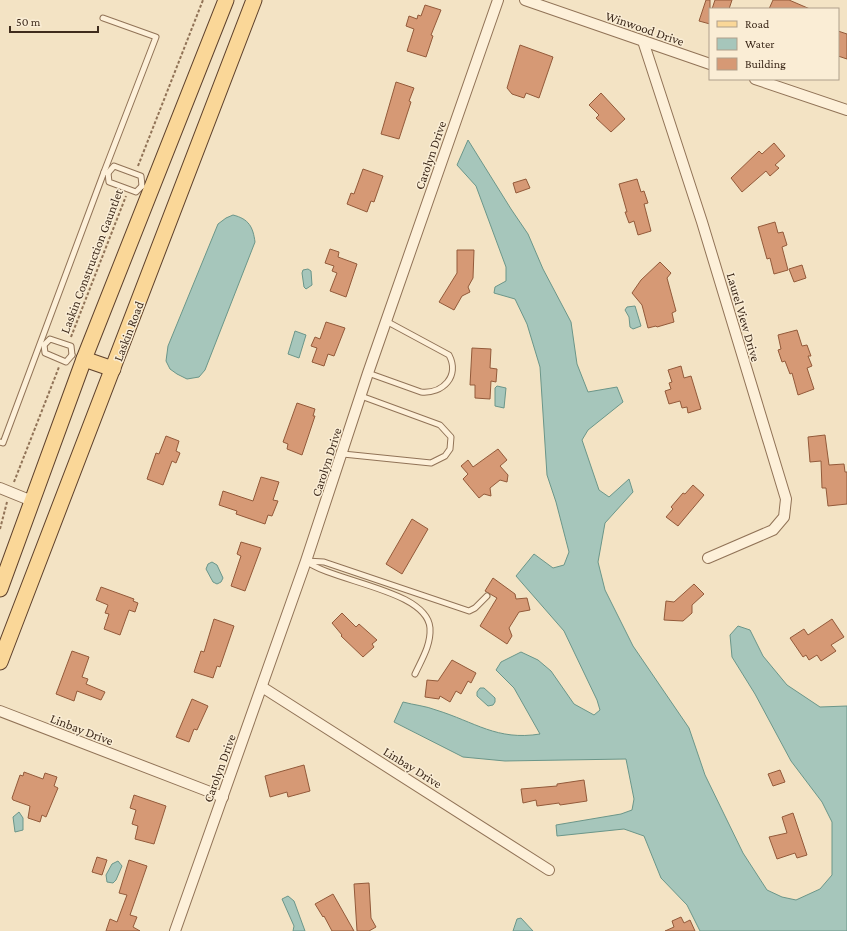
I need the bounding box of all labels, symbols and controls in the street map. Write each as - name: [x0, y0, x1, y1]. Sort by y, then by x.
- scale bar: [10, 8, 98, 34]
- street label: Winwood Drive: [604, 8, 686, 49]
- legend: [709, 8, 839, 80]
- text: 50 m: [16, 15, 41, 29]
- text: Road: [745, 17, 770, 31]
- text: Water: [745, 37, 775, 51]
- text: Building: [745, 57, 786, 71]
- street label: Carolyn Drive: [412, 119, 449, 191]
- street label: Laskin Construction Gauntlet: [57, 186, 126, 335]
- street label: Laurel View Drive: [724, 271, 763, 364]
- street label: Laskin Road: [110, 299, 147, 363]
- street label: Carolyn Drive: [308, 426, 345, 498]
- street label: Linbay Drive: [48, 711, 116, 748]
- street label: Carolyn Drive: [200, 732, 239, 804]
- street label: Linbay Drive: [381, 744, 445, 791]

